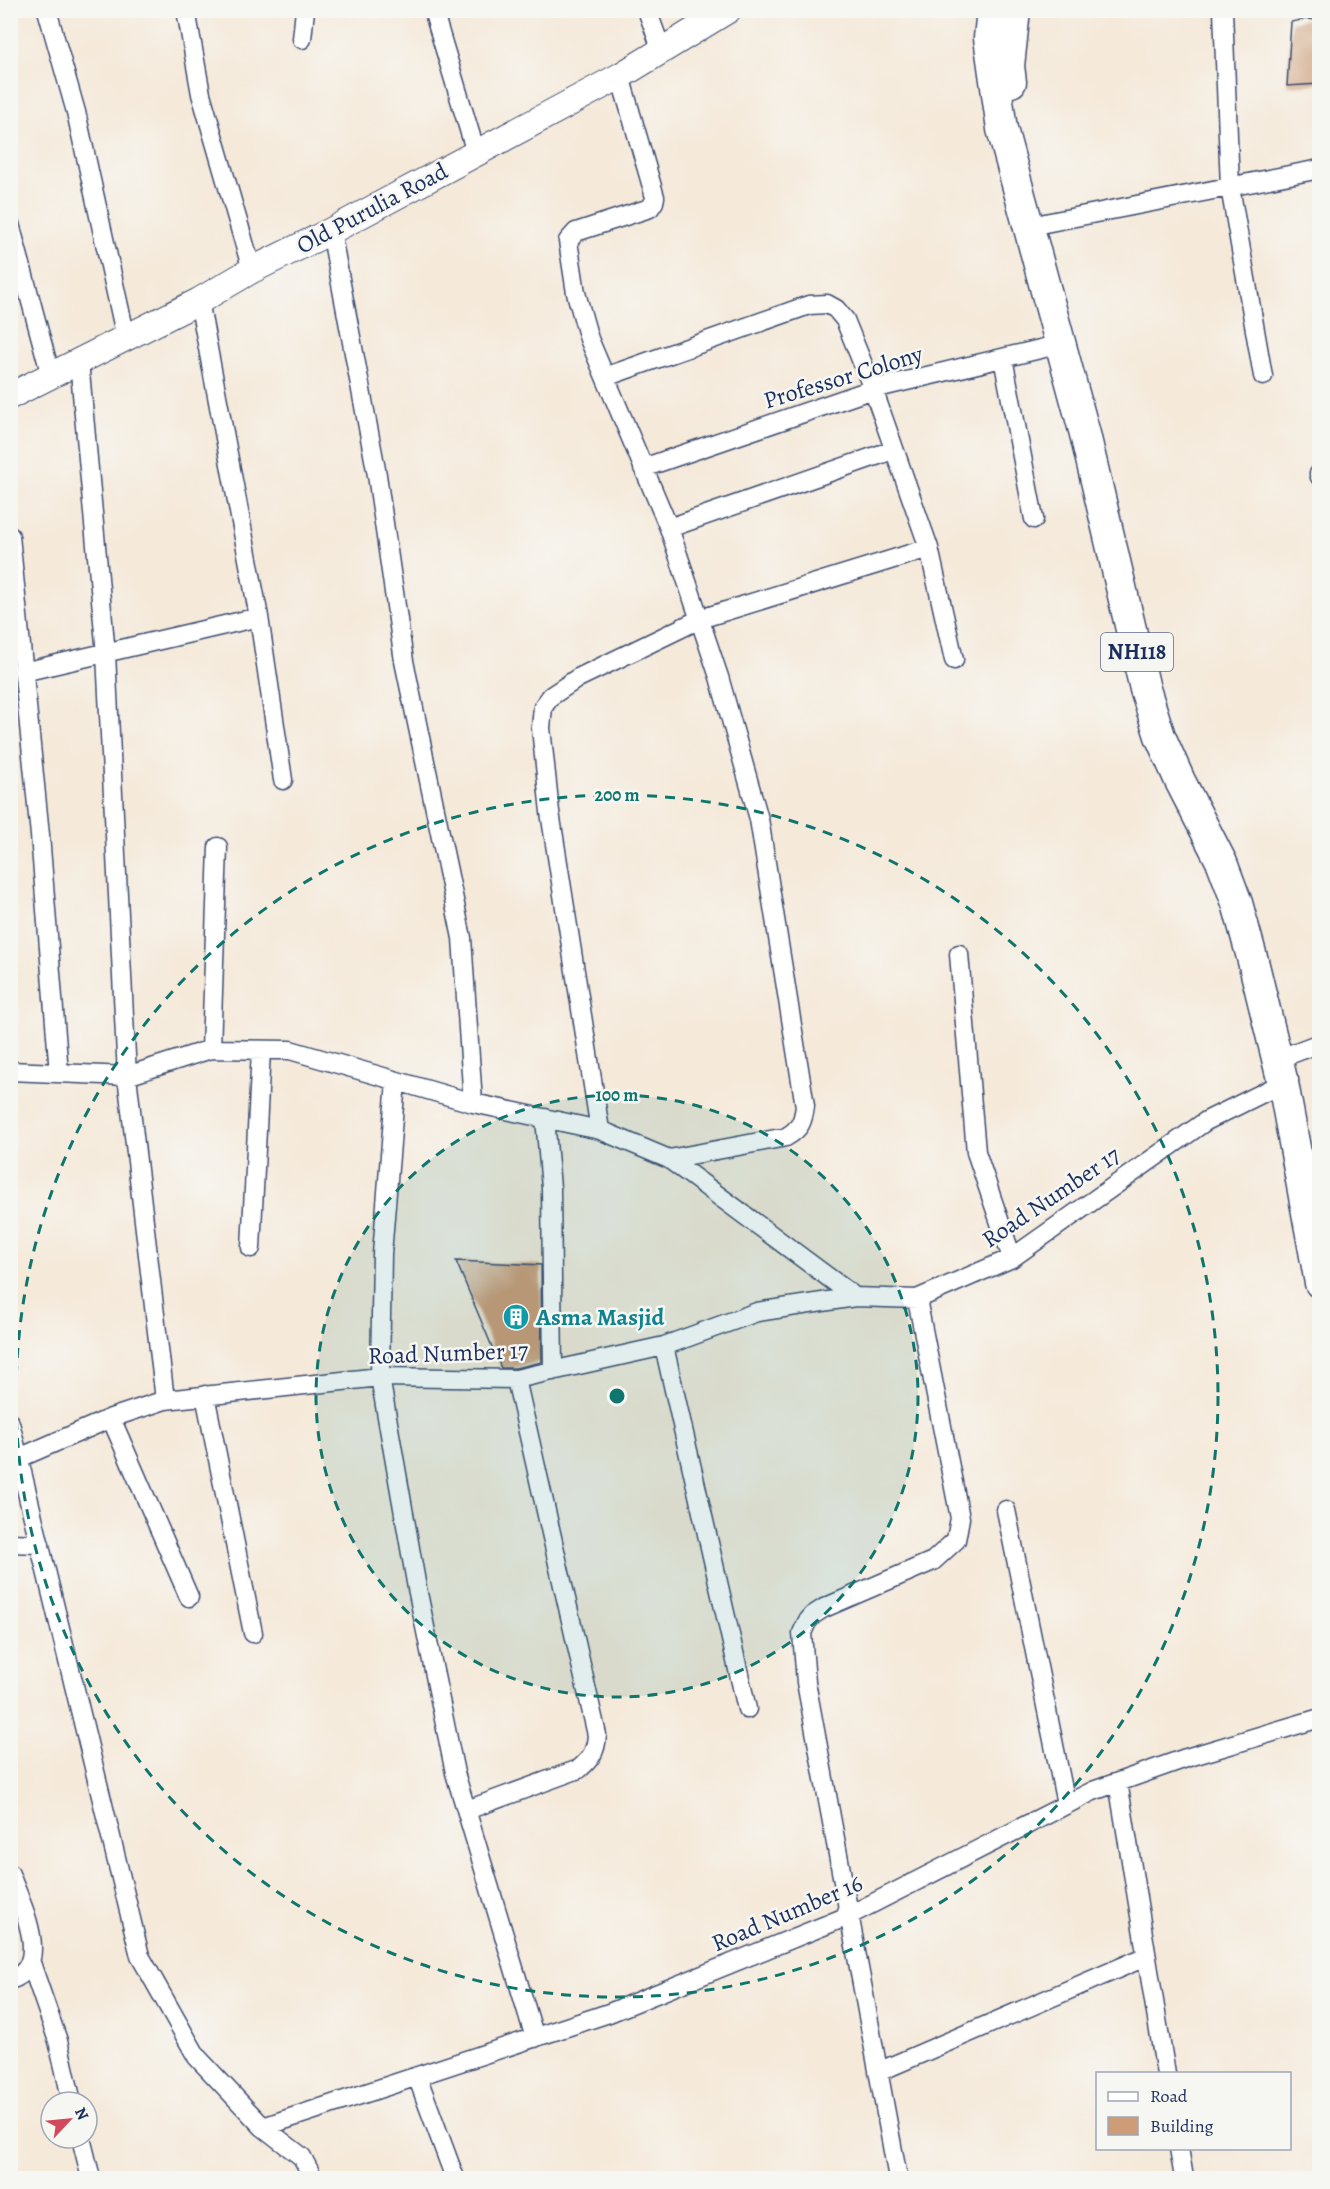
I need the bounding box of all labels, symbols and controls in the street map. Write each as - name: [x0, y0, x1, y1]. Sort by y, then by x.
- street label: Old Purulia Road: [291, 155, 453, 261]
- street label: Professor Colony: [759, 337, 927, 416]
- road number: NH118: [1101, 633, 1173, 671]
- text: 200 m: [594, 783, 640, 807]
- text: 100 m: [596, 1083, 638, 1107]
- street label: Road Number 17: [976, 1138, 1127, 1255]
- place label: Asma Masjid: [535, 1301, 665, 1333]
- building icon: Asma Masjid: [501, 1302, 531, 1332]
- street label: Road Number 17: [367, 1334, 529, 1372]
- centre of rings: [607, 1386, 627, 1406]
- street label: Road Number 16: [707, 1867, 867, 1959]
- legend: [1096, 2072, 1291, 2150]
- text: Road: [1150, 2084, 1188, 2108]
- north arrow: [39, 2090, 99, 2150]
- text: N: [69, 2104, 94, 2124]
- text: Building: [1150, 2114, 1214, 2138]

